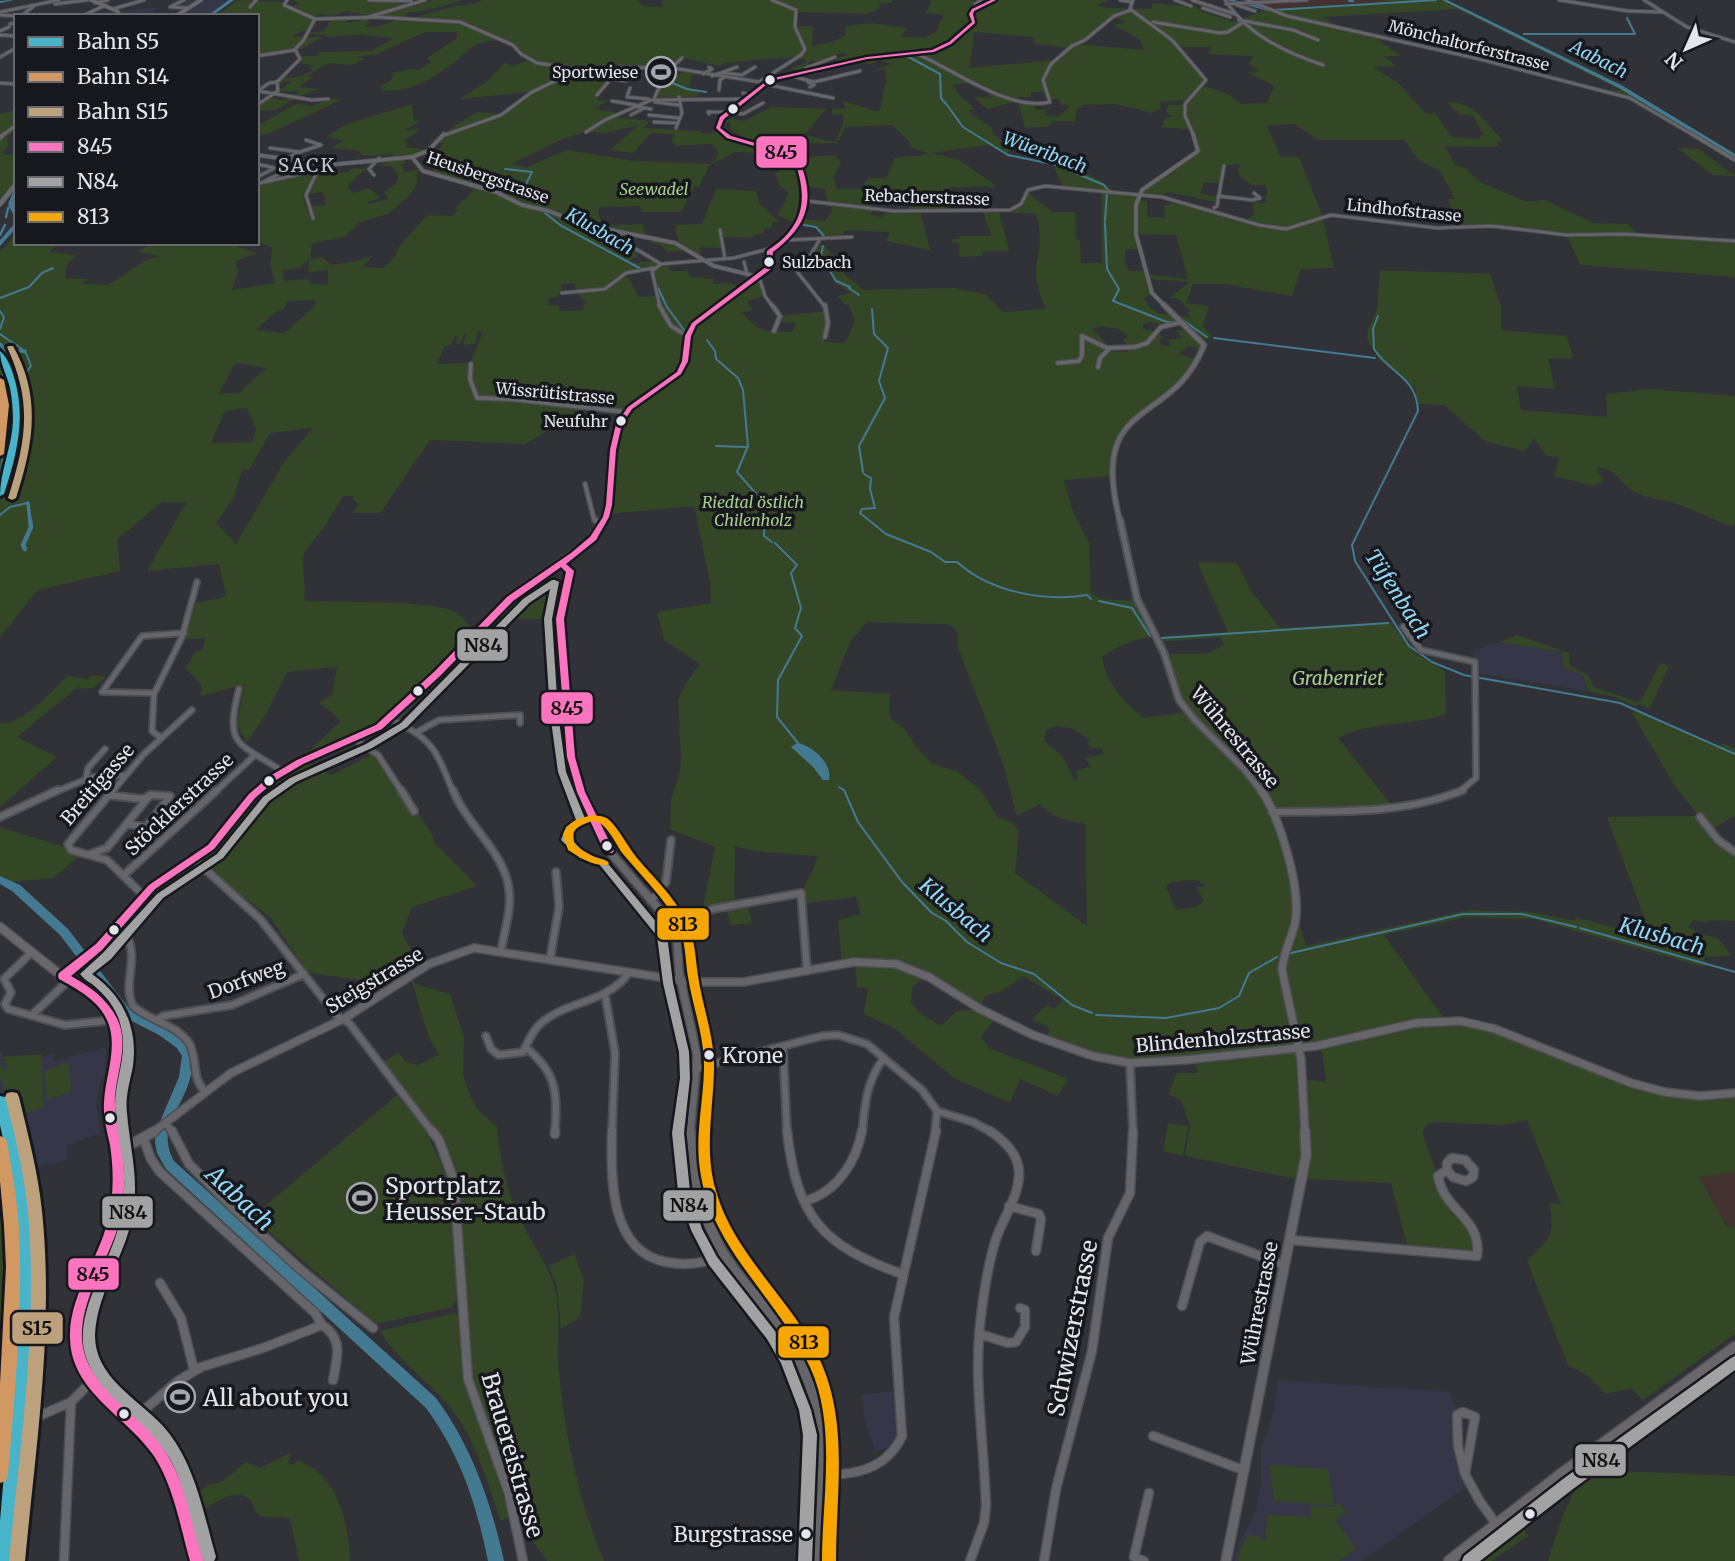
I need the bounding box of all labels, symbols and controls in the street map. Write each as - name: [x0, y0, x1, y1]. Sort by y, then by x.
- legend: [14, 14, 259, 245]
- north arrow: [1651, 14, 1721, 84]
- street label: Mönchaltorferstrasse: [1386, 15, 1552, 75]
- text: Bahn S5: [77, 28, 160, 55]
- water label: Aabach: [1565, 34, 1632, 83]
- text: N: [1660, 47, 1688, 75]
- sports icon: Sportwiese: [644, 55, 678, 89]
- place label: Sportwiese: [552, 62, 638, 82]
- text: Bahn S14: [77, 63, 169, 90]
- unlabelled marker: [763, 73, 777, 87]
- text: Bahn S15: [77, 98, 169, 125]
- unlabelled marker: [726, 102, 740, 116]
- water label: Wüeribach: [1000, 126, 1090, 178]
- text: 845: [77, 133, 113, 160]
- line badge: 845: [755, 135, 808, 169]
- text: 845: [764, 140, 798, 164]
- street label: Heusbergstrasse: [424, 147, 552, 207]
- district label: SACK: [278, 153, 336, 177]
- text: N84: [77, 168, 119, 195]
- park label: Seewadel: [620, 179, 689, 199]
- street label: Rebacherstrasse: [864, 185, 990, 209]
- street label: Lindhofstrasse: [1346, 194, 1462, 226]
- water label: Klusbach: [561, 202, 638, 260]
- text: 813: [77, 203, 110, 230]
- place label: Sulzbach: [782, 252, 852, 272]
- marker: Sulzbach: [762, 255, 776, 269]
- street label: Wissrütistrasse: [494, 378, 615, 408]
- place label: Neufuhr: [544, 411, 608, 431]
- marker: Neufuhr: [614, 414, 628, 428]
- park label: Riedtal östlich Chilenholz: [702, 492, 804, 530]
- water label: Tüfenbach: [1359, 544, 1437, 644]
- line badge: N84: [456, 628, 509, 662]
- text: N84: [464, 633, 502, 657]
- park label: Grabenriet: [1292, 666, 1384, 690]
- street label: Wührestrasse: [1185, 681, 1284, 793]
- unlabelled marker: [411, 684, 425, 698]
- line badge: 845: [540, 691, 594, 725]
- text: 845: [550, 696, 584, 720]
- street label: Breitigasse: [55, 738, 139, 830]
- street label: Stöcklerstrasse: [120, 748, 238, 860]
- unlabelled marker: [262, 774, 276, 788]
- unlabelled marker: [600, 839, 614, 853]
- water label: Klusbach: [913, 871, 998, 948]
- line badge: 813: [656, 907, 710, 941]
- water label: Klusbach: [1615, 911, 1708, 961]
- text: 813: [668, 912, 698, 936]
- unlabelled marker: [107, 923, 121, 937]
- street label: Steigstrasse: [321, 941, 427, 1018]
- street label: Dorfweg: [205, 954, 288, 1004]
- street label: Blindenholzstrasse: [1135, 1018, 1311, 1058]
- place label: Krone: [722, 1042, 783, 1069]
- marker: Krone: [702, 1048, 716, 1062]
- unlabelled marker: [103, 1111, 117, 1125]
- water label: Aabach: [198, 1157, 281, 1237]
- place label: Sportplatz Heusser-Staub: [385, 1171, 546, 1226]
- sports icon: Sportplatz Heusser-Staub: [345, 1181, 379, 1215]
- line badge: N84: [662, 1189, 715, 1222]
- text: N84: [670, 1193, 708, 1217]
- line badge: N84: [101, 1195, 154, 1229]
- text: N84: [109, 1200, 147, 1224]
- street label: Schwizerstrasse: [1041, 1237, 1103, 1419]
- street label: Wührestrasse: [1235, 1239, 1283, 1368]
- line badge: 845: [67, 1257, 120, 1291]
- text: 845: [76, 1262, 110, 1286]
- line badge: S15: [11, 1311, 64, 1345]
- text: S15: [22, 1316, 52, 1340]
- line badge: 813: [777, 1325, 830, 1359]
- text: 813: [789, 1330, 819, 1354]
- street label: Brauereistrasse: [476, 1369, 550, 1541]
- sports icon: All about you: [163, 1380, 197, 1414]
- place label: All about you: [202, 1383, 349, 1412]
- unlabelled marker: [117, 1407, 131, 1421]
- line badge: N84: [1574, 1443, 1627, 1477]
- text: N84: [1582, 1448, 1620, 1472]
- unlabelled marker: [1523, 1507, 1537, 1521]
- place label: Burgstrasse: [673, 1521, 793, 1548]
- marker: Burgstrasse: [799, 1527, 813, 1541]

